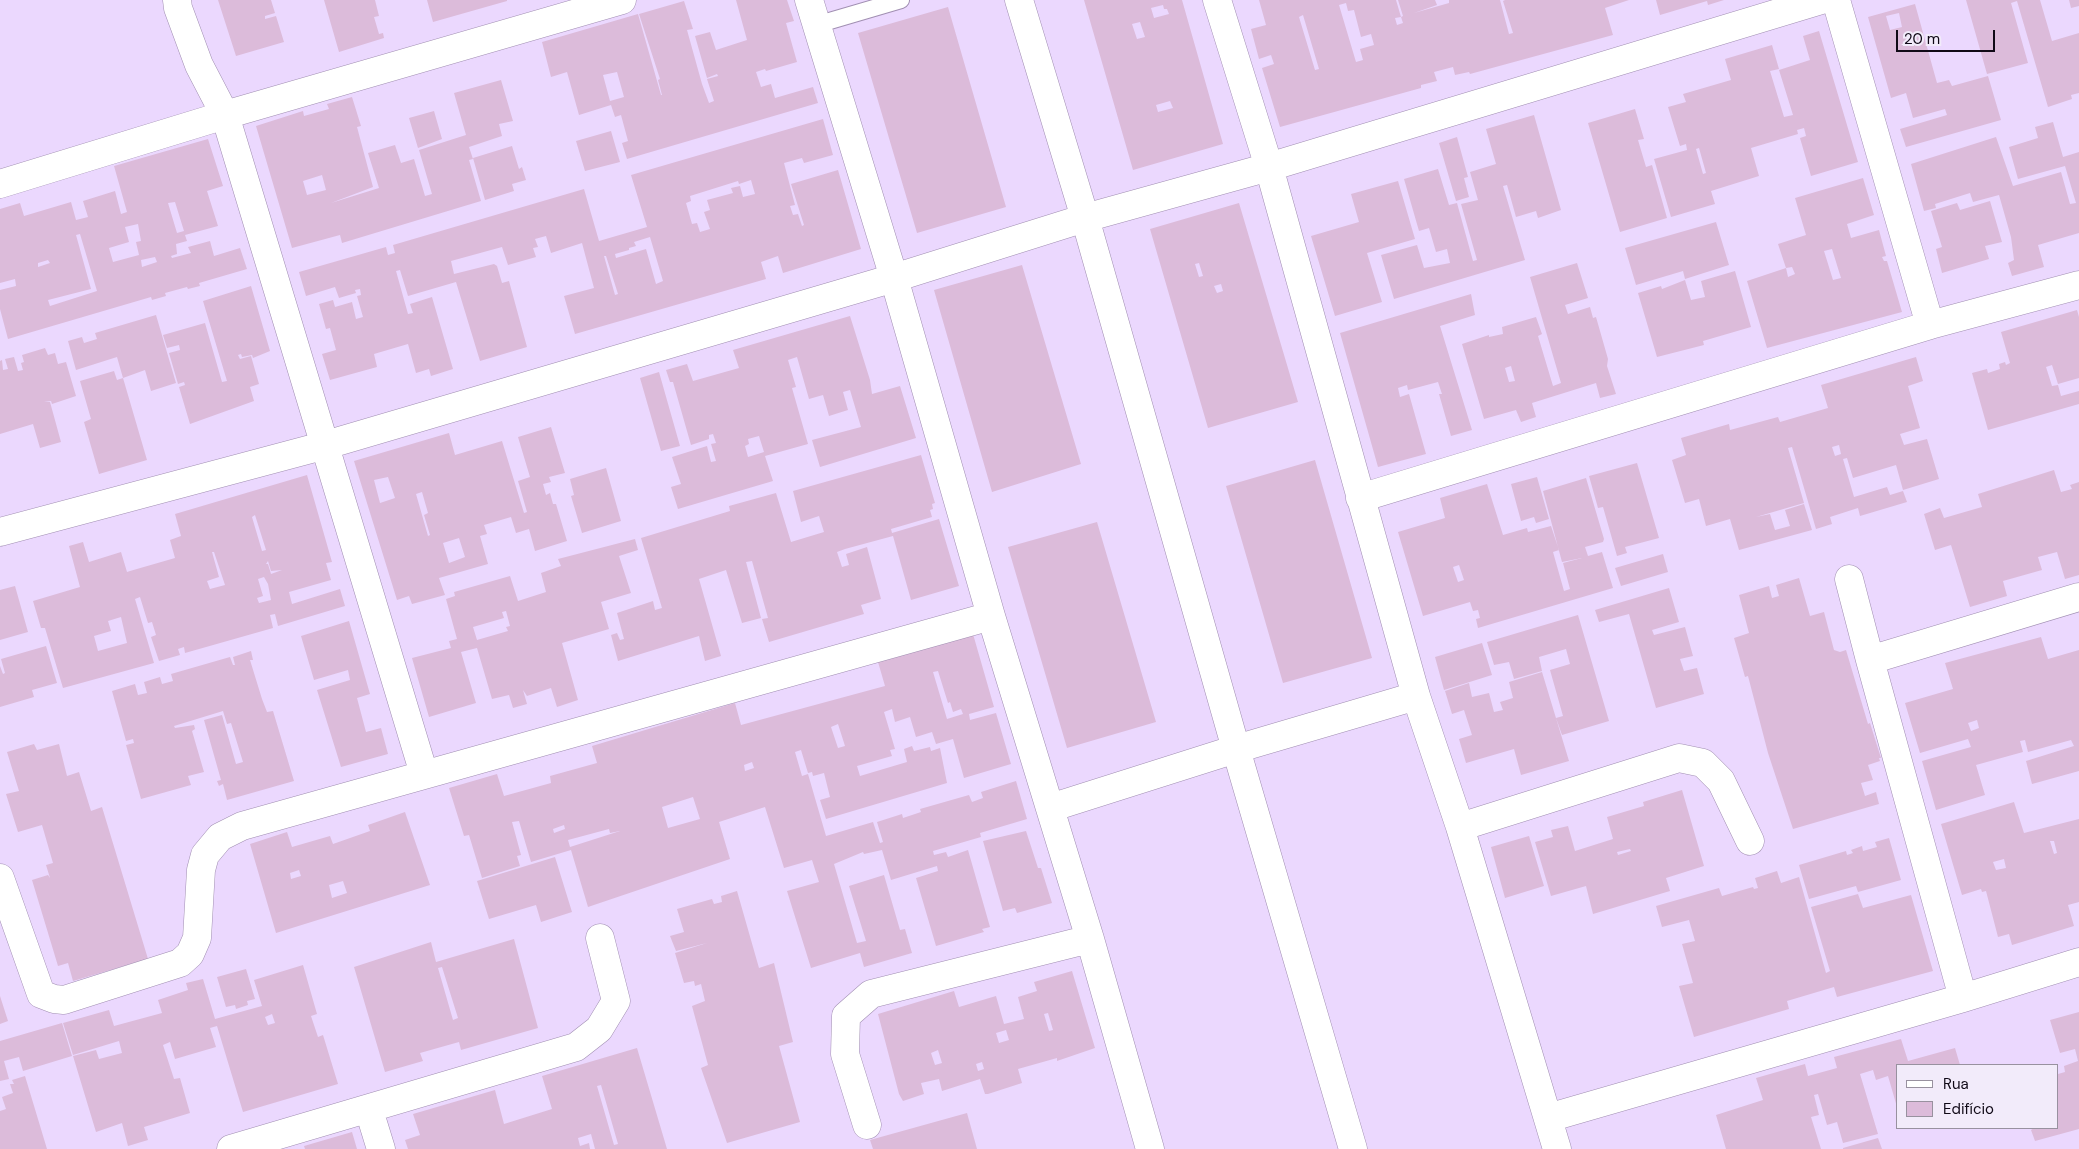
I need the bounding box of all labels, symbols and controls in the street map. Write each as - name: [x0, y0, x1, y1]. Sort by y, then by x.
- scale bar: [1899, 20, 1998, 52]
- text: 20 m: [1904, 29, 1940, 49]
- legend: [1896, 1064, 2059, 1129]
- text: Rua: [1943, 1074, 1969, 1094]
- text: Edifício: [1943, 1099, 1994, 1119]

